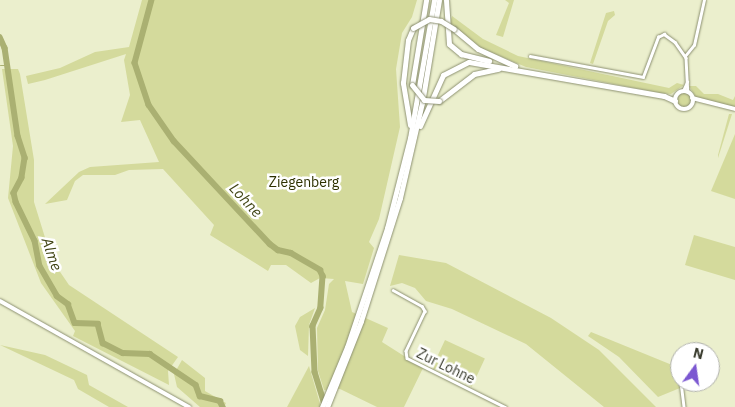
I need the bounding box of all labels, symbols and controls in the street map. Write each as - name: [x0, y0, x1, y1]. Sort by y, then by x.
- park label: Ziegenberg: [269, 174, 339, 190]
- water label: Lohne: [226, 179, 266, 221]
- water label: Alme: [38, 235, 66, 273]
- north arrow: [670, 342, 720, 392]
- text: N: [691, 343, 705, 363]
- street label: Zur Lohne: [414, 345, 478, 387]

